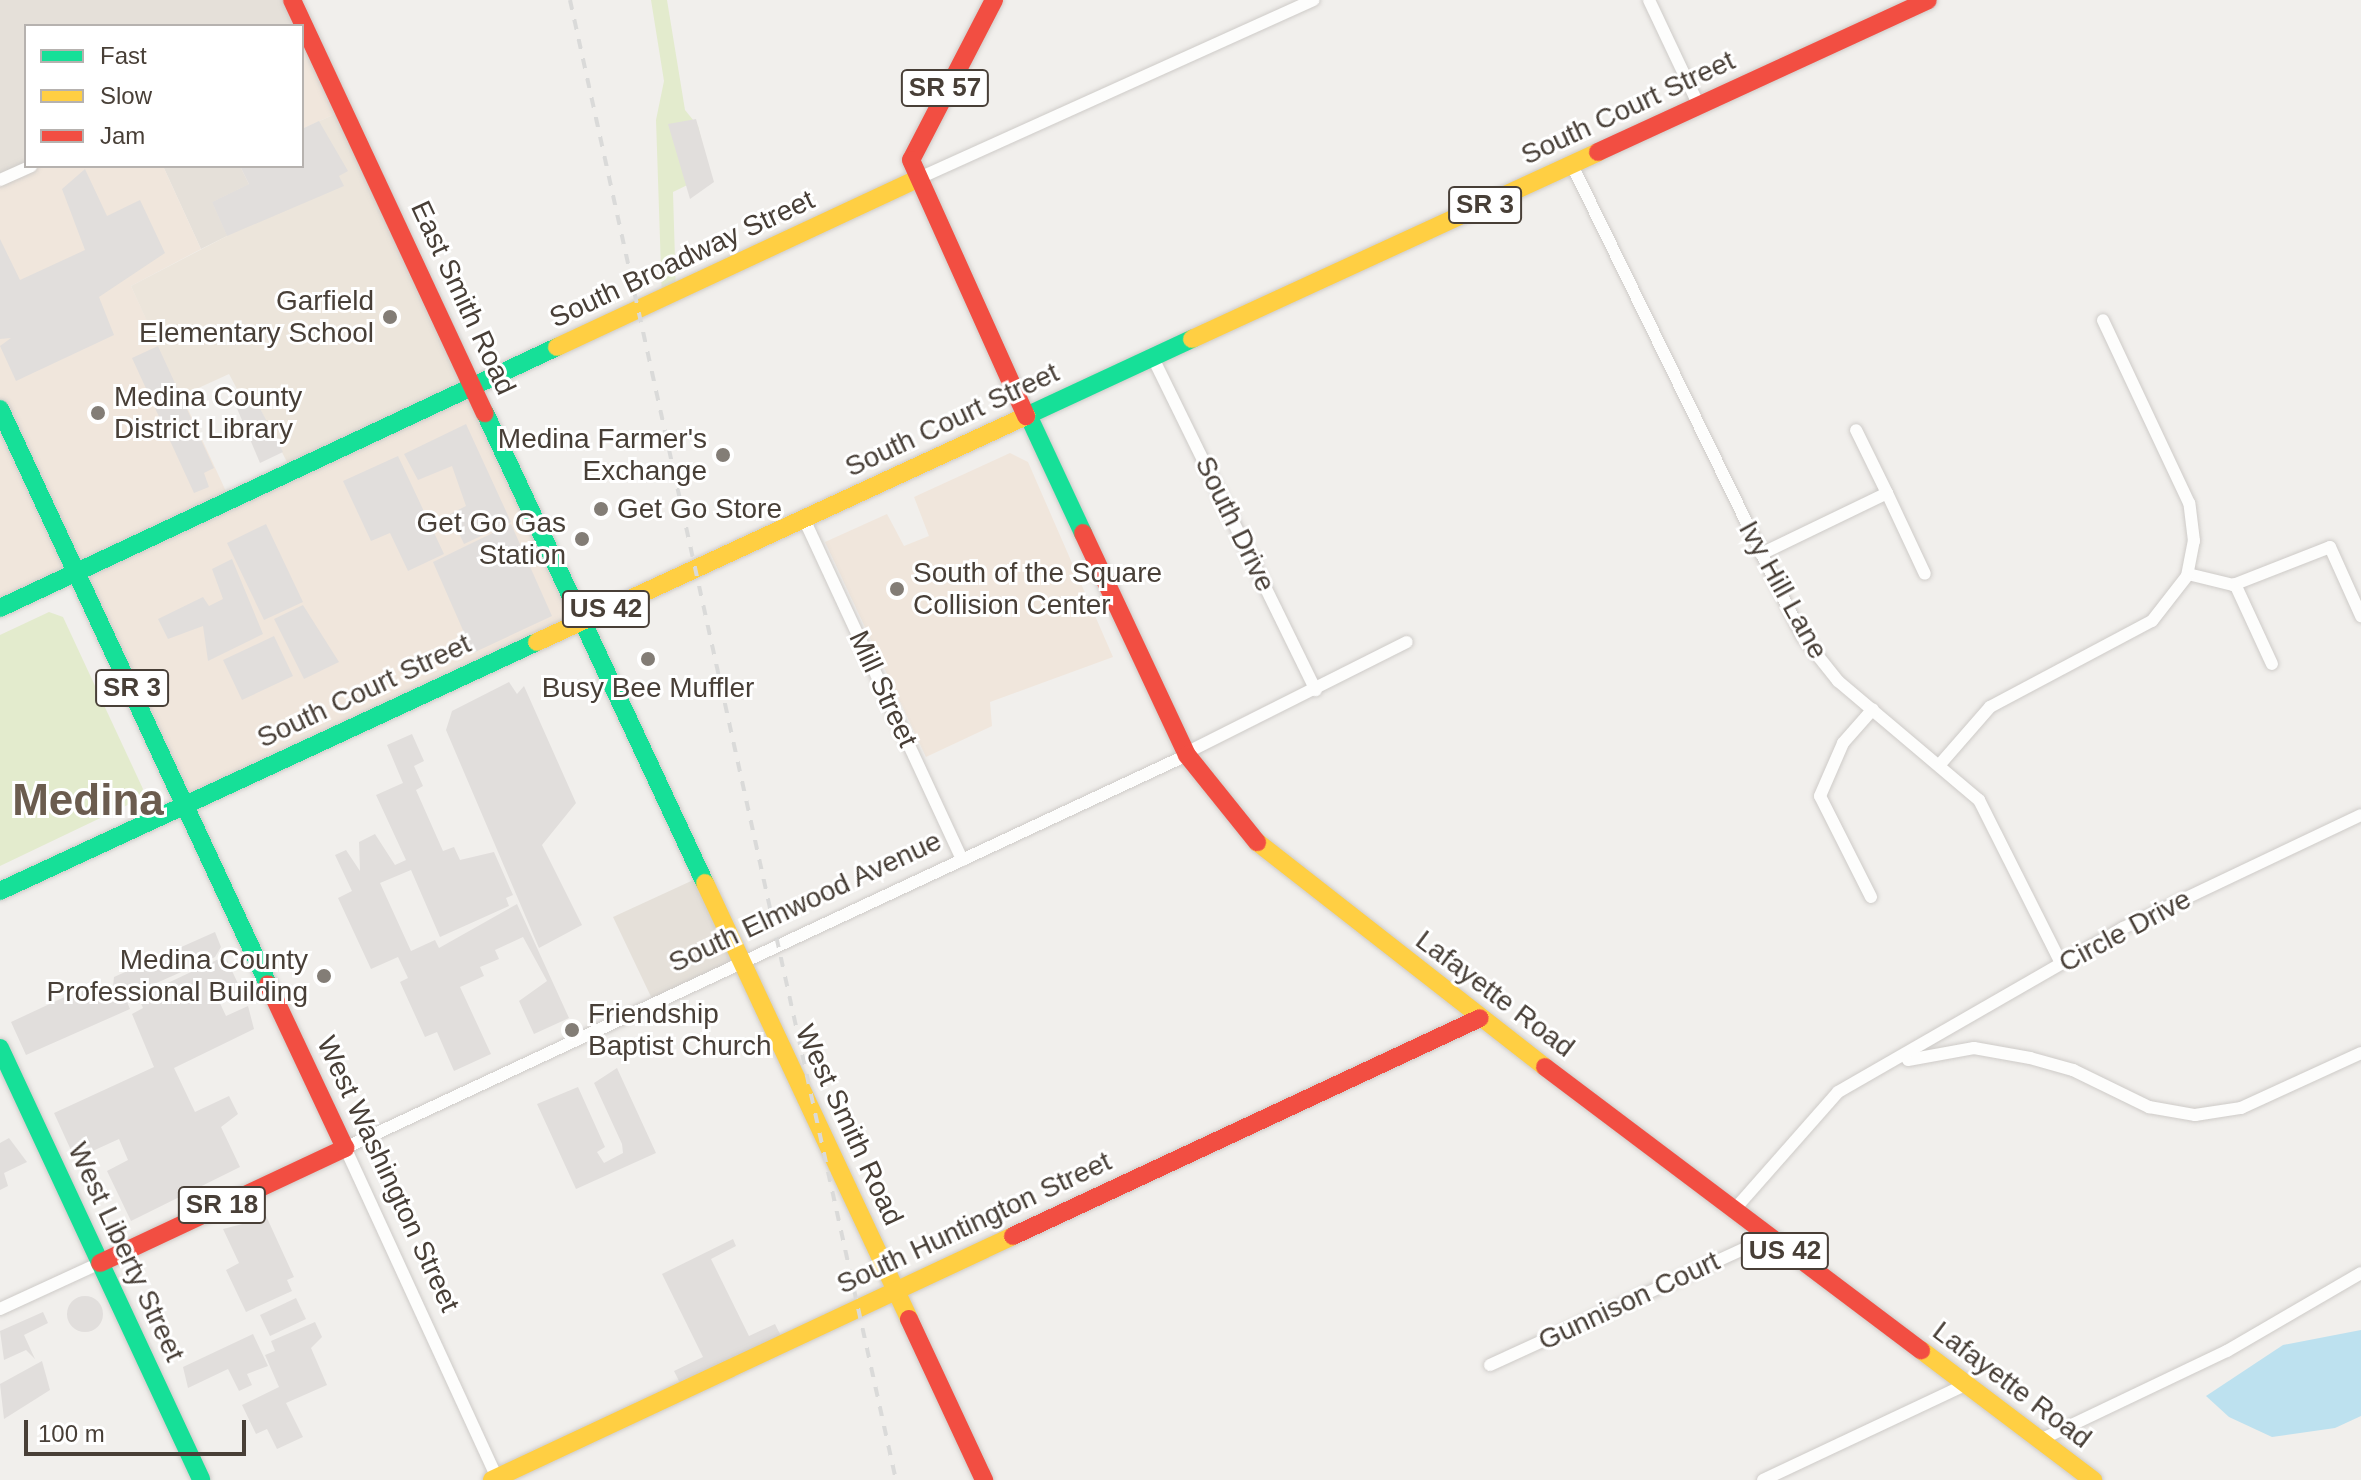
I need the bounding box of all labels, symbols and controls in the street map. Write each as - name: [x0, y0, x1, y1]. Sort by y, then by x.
- legend: [24, 24, 304, 168]
- text: Fast: [100, 42, 147, 69]
- street label: South Court Street: [1516, 44, 1740, 172]
- road number: SR 57: [899, 66, 991, 110]
- text: Slow: [100, 82, 152, 109]
- text: Jam: [100, 122, 145, 149]
- street label: South Broadway Street: [544, 183, 820, 335]
- road number: SR 3: [1447, 183, 1523, 227]
- street label: East Smith Road: [403, 196, 523, 400]
- place label: Garfield Elementary School: [139, 284, 374, 350]
- marker: Garfield Elementary School: [381, 308, 399, 326]
- street label: South Court Street: [840, 356, 1064, 484]
- place label: Medina County District Library: [114, 380, 302, 446]
- marker: Medina County District Library: [89, 404, 107, 422]
- place label: Medina Farmer's Exchange: [498, 422, 707, 488]
- marker: Medina Farmer's Exchange: [714, 446, 732, 464]
- street label: South Drive: [1188, 451, 1282, 597]
- place label: Get Go Store: [617, 492, 782, 526]
- marker: Get Go Store: [592, 500, 610, 518]
- place label: Get Go Gas Station: [417, 506, 566, 572]
- street label: Ivy Hill Lane: [1731, 515, 1835, 665]
- marker: Get Go Gas Station: [573, 530, 591, 548]
- place label: South of the Square Collision Center: [913, 556, 1162, 622]
- marker: South of the Square Collision Center: [888, 580, 906, 598]
- road number: US 42: [560, 587, 652, 631]
- street label: Mill Street: [841, 625, 925, 753]
- street label: South Court Street: [252, 627, 476, 755]
- marker: Busy Bee Muffler: [639, 650, 657, 668]
- road number: SR 3: [94, 666, 170, 710]
- place label: Busy Bee Muffler: [542, 671, 754, 705]
- district label: Medina: [12, 774, 164, 826]
- street label: South Elmwood Avenue: [663, 824, 947, 980]
- street label: Circle Drive: [2053, 882, 2197, 980]
- street label: Lafayette Road: [1409, 923, 1581, 1065]
- place label: Medina County Professional Building: [47, 943, 308, 1009]
- marker: Medina County Professional Building: [315, 967, 333, 985]
- place label: Friendship Baptist Church: [588, 997, 772, 1063]
- street label: West Smith Road: [788, 1019, 910, 1231]
- marker: Friendship Baptist Church: [563, 1021, 581, 1039]
- street label: West Washington Street: [309, 1031, 467, 1317]
- street label: West Liberty Street: [61, 1137, 191, 1367]
- street label: South Huntington Street: [831, 1145, 1117, 1301]
- road number: SR 18: [176, 1183, 268, 1227]
- road number: US 42: [1739, 1229, 1831, 1273]
- street label: Gunnison Court: [1533, 1244, 1725, 1358]
- street label: Lafayette Road: [1926, 1314, 2098, 1456]
- scale bar: [28, 1404, 250, 1454]
- text: 100 m: [38, 1420, 105, 1447]

